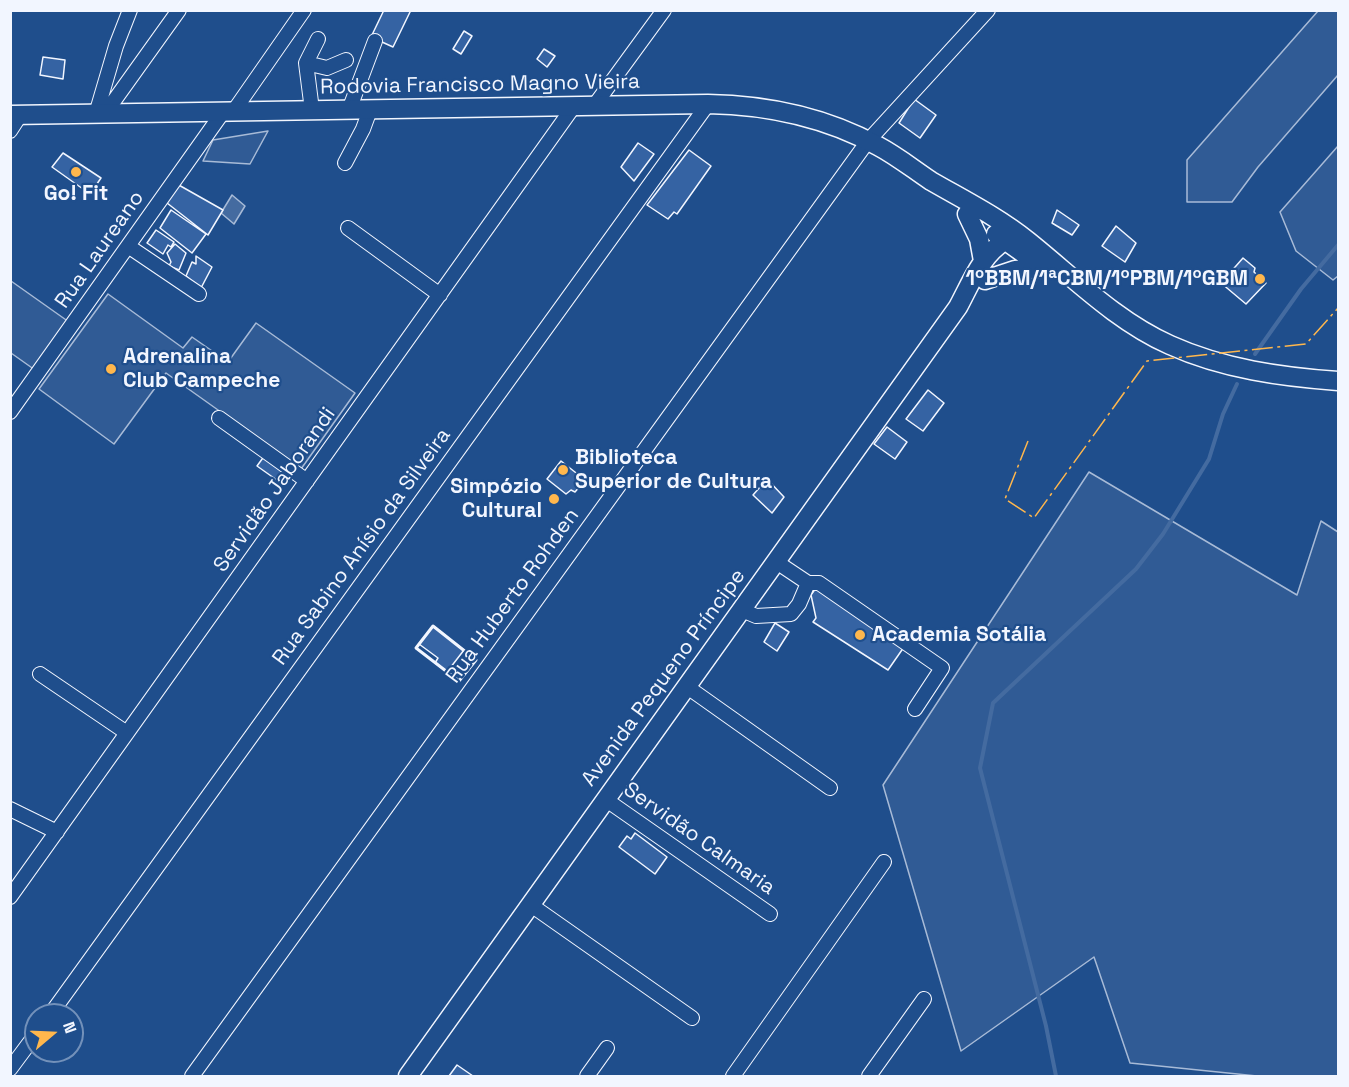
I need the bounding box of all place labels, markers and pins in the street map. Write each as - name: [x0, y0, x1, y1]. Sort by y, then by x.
- marker: Go! Fit: [69, 165, 83, 179]
- place label: Go! Fit: [44, 181, 108, 207]
- place label: 1ºBBM/1ªCBM/1ºPBM/1ºGBM: [965, 266, 1248, 292]
- marker: 1ºBBM/1ªCBM/1ºPBM/1ºGBM: [1253, 272, 1267, 286]
- place label: Adrenalina Club Campeche: [123, 344, 280, 394]
- marker: Adrenalina Club Campeche: [104, 362, 118, 376]
- place label: Biblioteca Superior de Cultura: [575, 445, 772, 495]
- marker: Biblioteca Superior de Cultura: [556, 463, 570, 477]
- place label: Simpózio Cultural: [450, 474, 542, 524]
- marker: Simpózio Cultural: [547, 492, 561, 506]
- place label: Academia Sotália: [872, 622, 1046, 648]
- marker: Academia Sotália: [853, 628, 867, 642]

